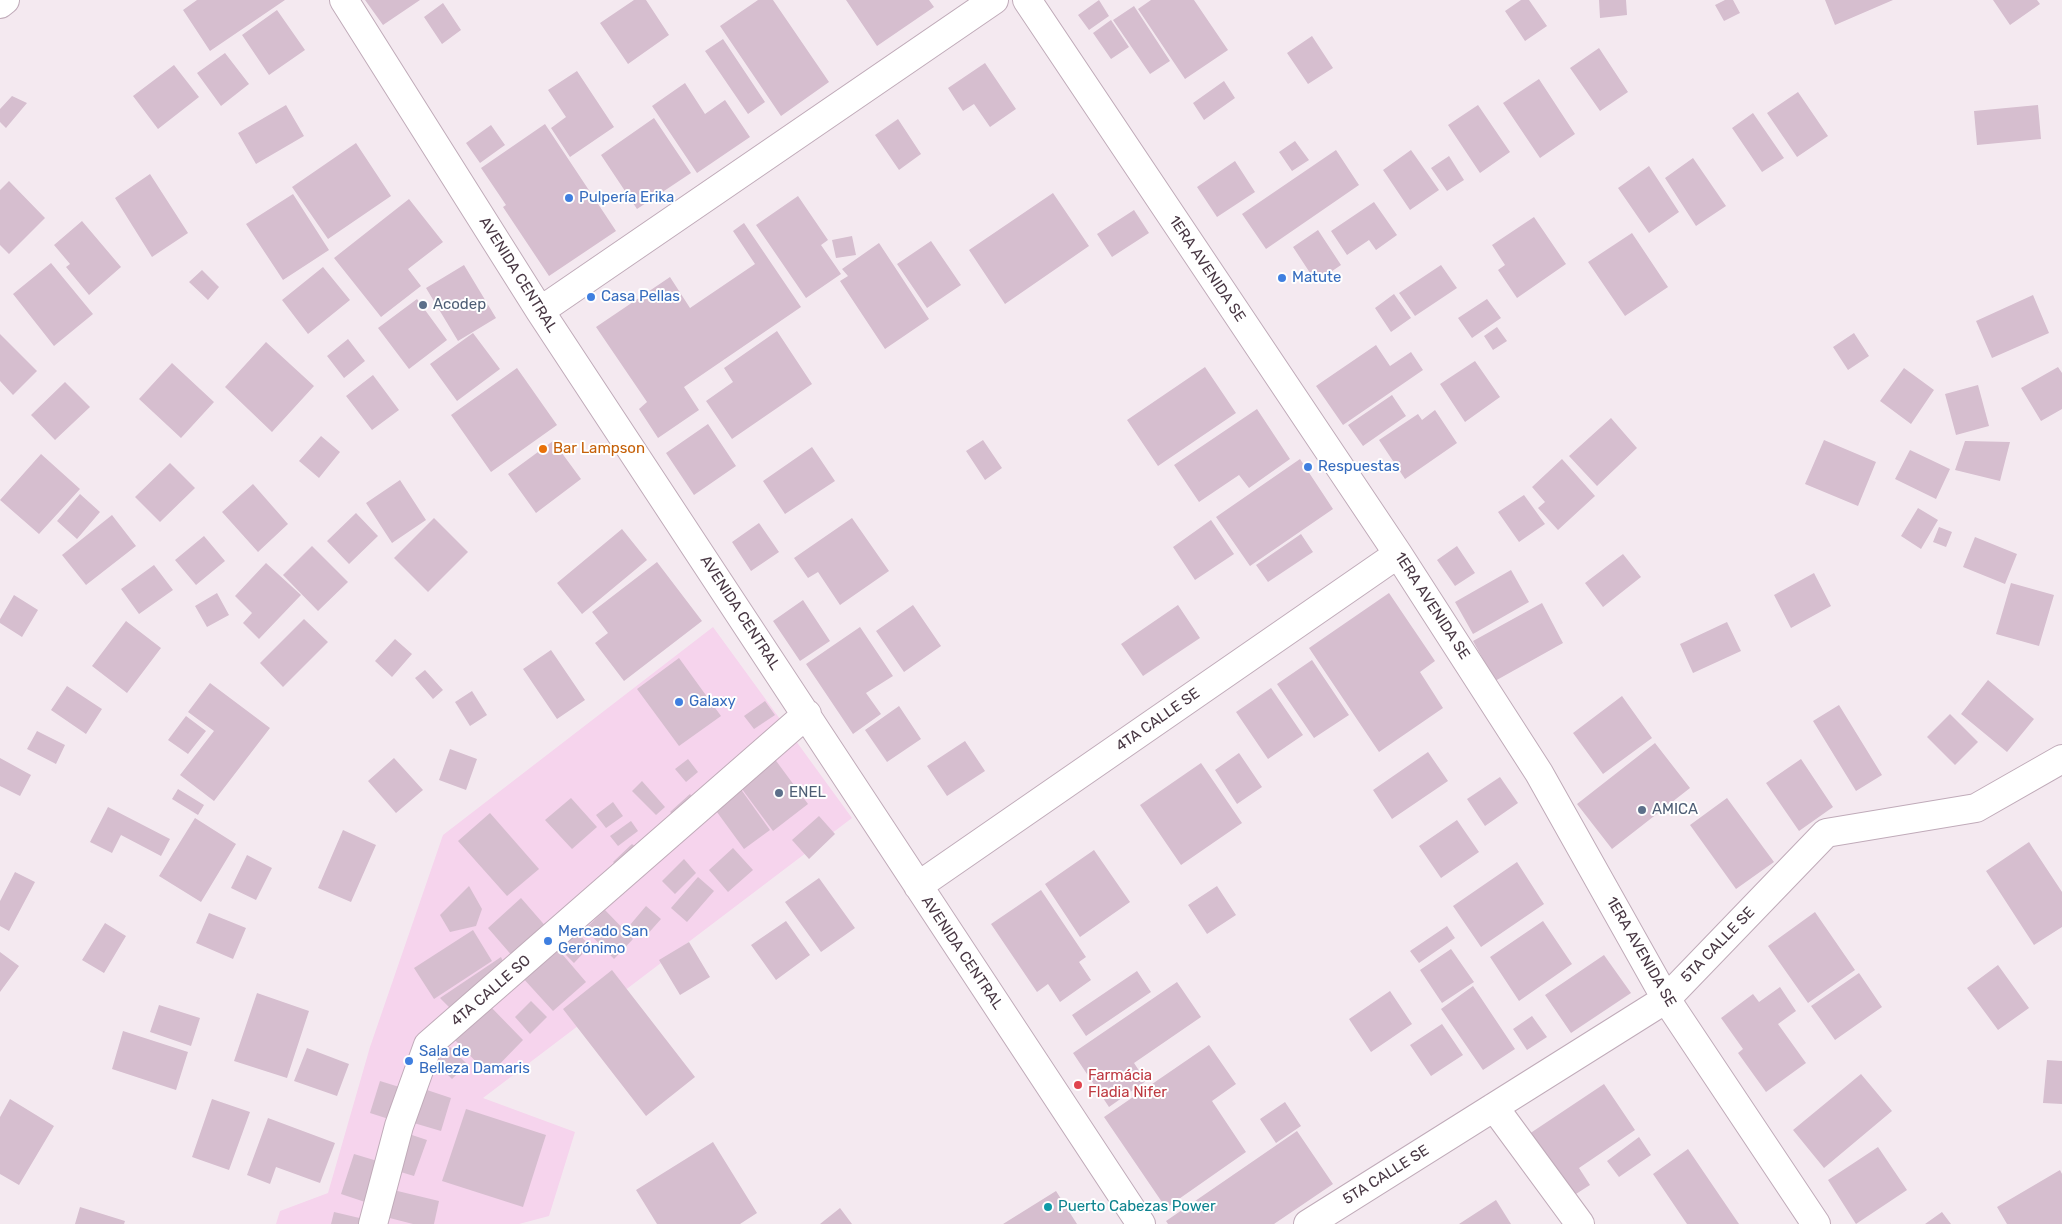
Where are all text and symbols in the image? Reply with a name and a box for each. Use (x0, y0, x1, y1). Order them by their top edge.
place label: Pulpería Erika (579, 189, 674, 207)
marker: Pulpería Erika (563, 192, 575, 204)
street label: 1ERA AVENIDA SE (1165, 213, 1249, 325)
street label: AVENIDA CENTRAL (475, 214, 561, 336)
place label: Matute (1292, 269, 1341, 287)
marker: Matute (1276, 272, 1288, 284)
place label: Casa Pellas (601, 288, 680, 306)
marker: Casa Pellas (585, 291, 597, 303)
place label: Acodep (433, 296, 486, 314)
marker: Acodep (417, 299, 429, 311)
place label: Bar Lampson (553, 440, 645, 458)
marker: Bar Lampson (537, 443, 549, 455)
place label: Respuestas (1318, 458, 1400, 476)
marker: Respuestas (1302, 461, 1314, 473)
street label: 1ERA AVENIDA SE (1391, 549, 1473, 663)
street label: AVENIDA CENTRAL (696, 552, 784, 674)
street label: 4TA CALLE SE (1113, 684, 1203, 756)
place label: Galaxy (689, 693, 736, 711)
marker: Galaxy (673, 696, 685, 708)
place label: ENEL (789, 784, 826, 802)
marker: ENEL (773, 787, 785, 799)
place label: AMICA (1652, 801, 1698, 819)
marker: AMICA (1636, 804, 1648, 816)
street label: AVENIDA CENTRAL (917, 893, 1007, 1013)
street label: 1ERA AVENIDA SE (1602, 894, 1680, 1010)
street label: 5TA CALLE SE (1677, 903, 1759, 987)
place label: Mercado San Gerónimo (558, 923, 648, 958)
marker: Mercado San Gerónimo (542, 935, 554, 947)
street label: 4TA CALLE SO (448, 952, 534, 1030)
place label: Sala de Belleza Damaris (419, 1043, 530, 1078)
marker: Sala de Belleza Damaris (403, 1055, 415, 1067)
place label: Farmácia Fladia Nifer (1088, 1067, 1167, 1102)
marker: Farmácia Fladia Nifer (1072, 1079, 1084, 1091)
street label: 5TA CALLE SE (1340, 1141, 1432, 1209)
place label: Puerto Cabezas Power (1058, 1198, 1216, 1216)
marker: Puerto Cabezas Power (1042, 1201, 1054, 1213)

